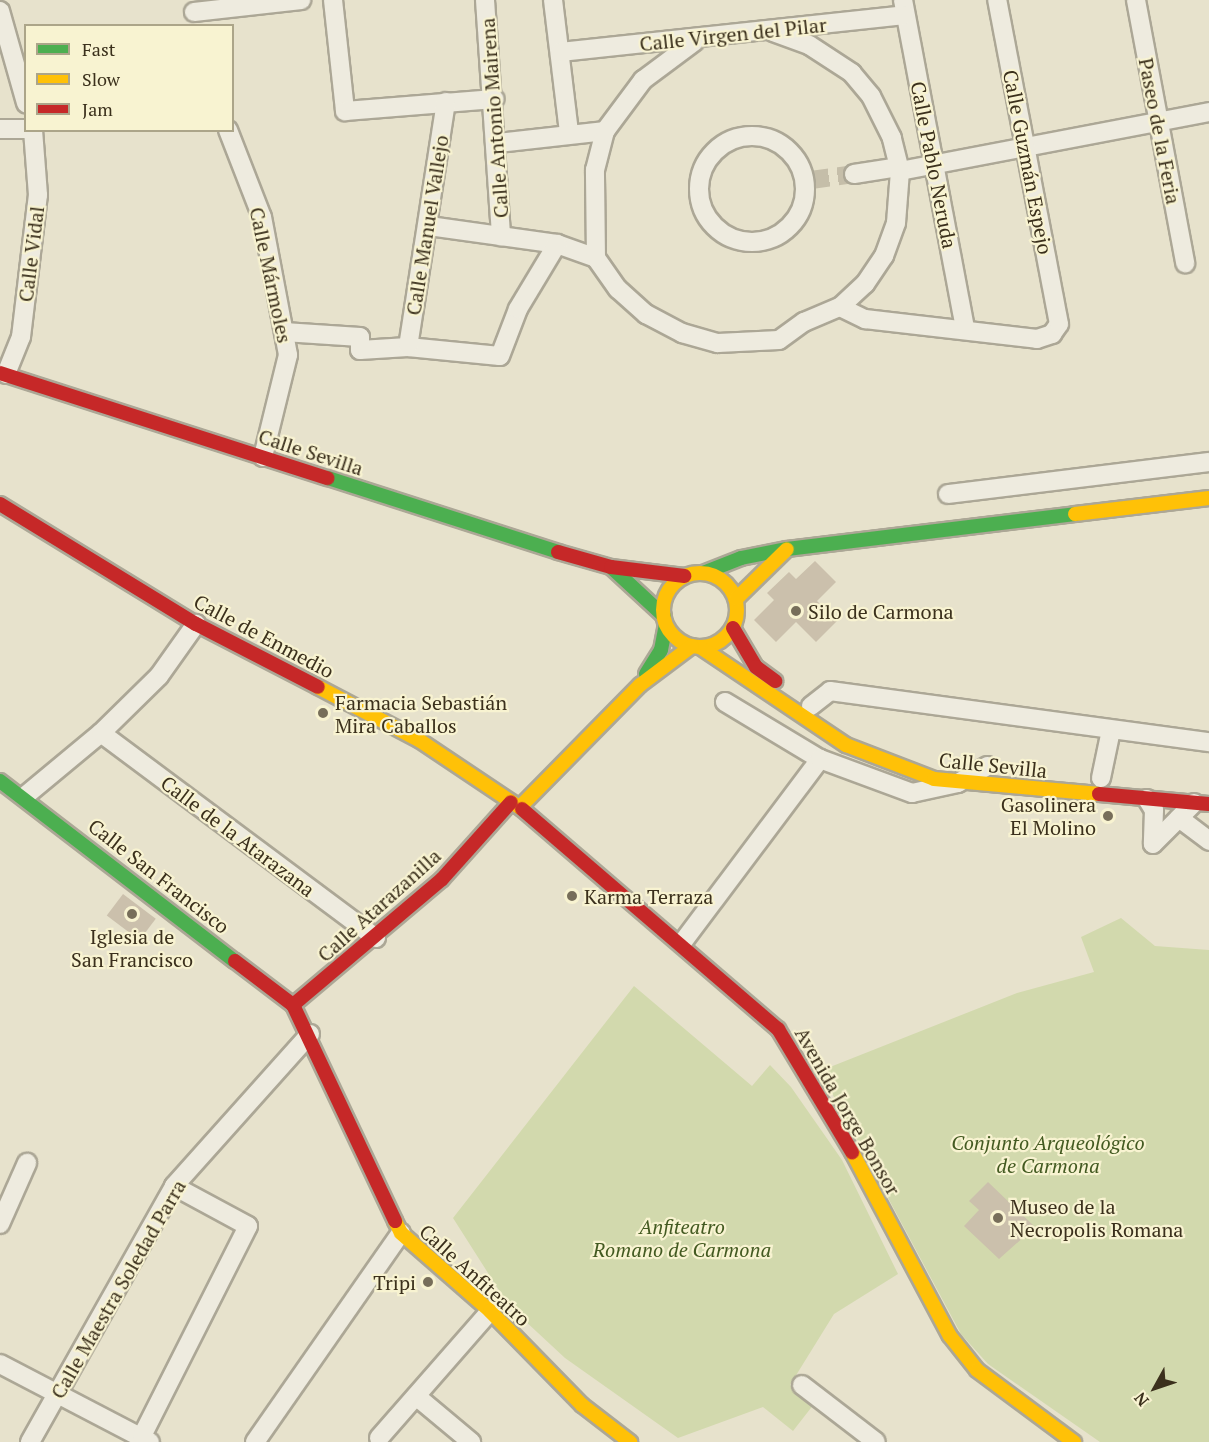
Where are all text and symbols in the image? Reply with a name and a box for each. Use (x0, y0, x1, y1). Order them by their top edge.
street label: Calle Virgen del Pilar (638, 12, 828, 56)
street label: Calle Antonio Mairena (475, 17, 513, 219)
legend (24, 24, 234, 132)
text: Fast (82, 37, 115, 61)
street label: Paseo de la Feria (1134, 56, 1186, 206)
text: Slow (82, 67, 120, 91)
street label: Calle Guzmán Espejo (998, 68, 1058, 256)
street label: Calle Pablo Neruda (906, 79, 962, 251)
text: Jam (82, 97, 113, 121)
street label: Calle Manuel Vallejo (401, 133, 453, 317)
street label: Calle Vidal (13, 204, 49, 304)
street label: Calle Mármoles (245, 205, 297, 345)
street label: Calle Sevilla (256, 424, 366, 480)
street label: Calle de Enmedio (190, 589, 338, 683)
place label: Silo de Carmona (808, 599, 954, 623)
marker: Silo de Carmona (789, 604, 803, 618)
place label: Farmacia Sebastián Mira Caballos (335, 690, 507, 737)
marker: Farmacia Sebastián Mira Caballos (316, 706, 330, 720)
street label: Calle Sevilla (938, 747, 1048, 783)
street label: Calle de la Atarazana (156, 770, 320, 902)
place label: Gasolinera El Molino (1001, 792, 1096, 839)
marker: Gasolinera El Molino (1101, 809, 1115, 823)
street label: Calle San Francisco (84, 814, 234, 938)
street label: Calle Atarazanilla (312, 843, 446, 967)
place label: Karma Terraza (584, 884, 713, 908)
marker: Karma Terraza (565, 889, 579, 903)
marker: Iglesia de San Francisco (125, 907, 139, 921)
place label: Iglesia de San Francisco (71, 924, 193, 971)
street label: Avenida Jorge Bonsor (790, 1023, 906, 1199)
park label: Conjunto Arqueológico de Carmona (951, 1131, 1145, 1178)
street label: Calle Maestra Soledad Parra (45, 1175, 191, 1403)
place label: Museo de la Necropolis Romana (1010, 1194, 1183, 1241)
marker: Museo de la Necropolis Romana (991, 1211, 1005, 1225)
park label: Anfiteatro Romano de Carmona (593, 1214, 771, 1261)
street label: Calle Anfiteatro (414, 1219, 536, 1331)
place label: Tripi (373, 1270, 416, 1294)
marker: Tripi (421, 1275, 435, 1289)
north arrow (1125, 1358, 1185, 1418)
text: N (1129, 1388, 1154, 1411)

